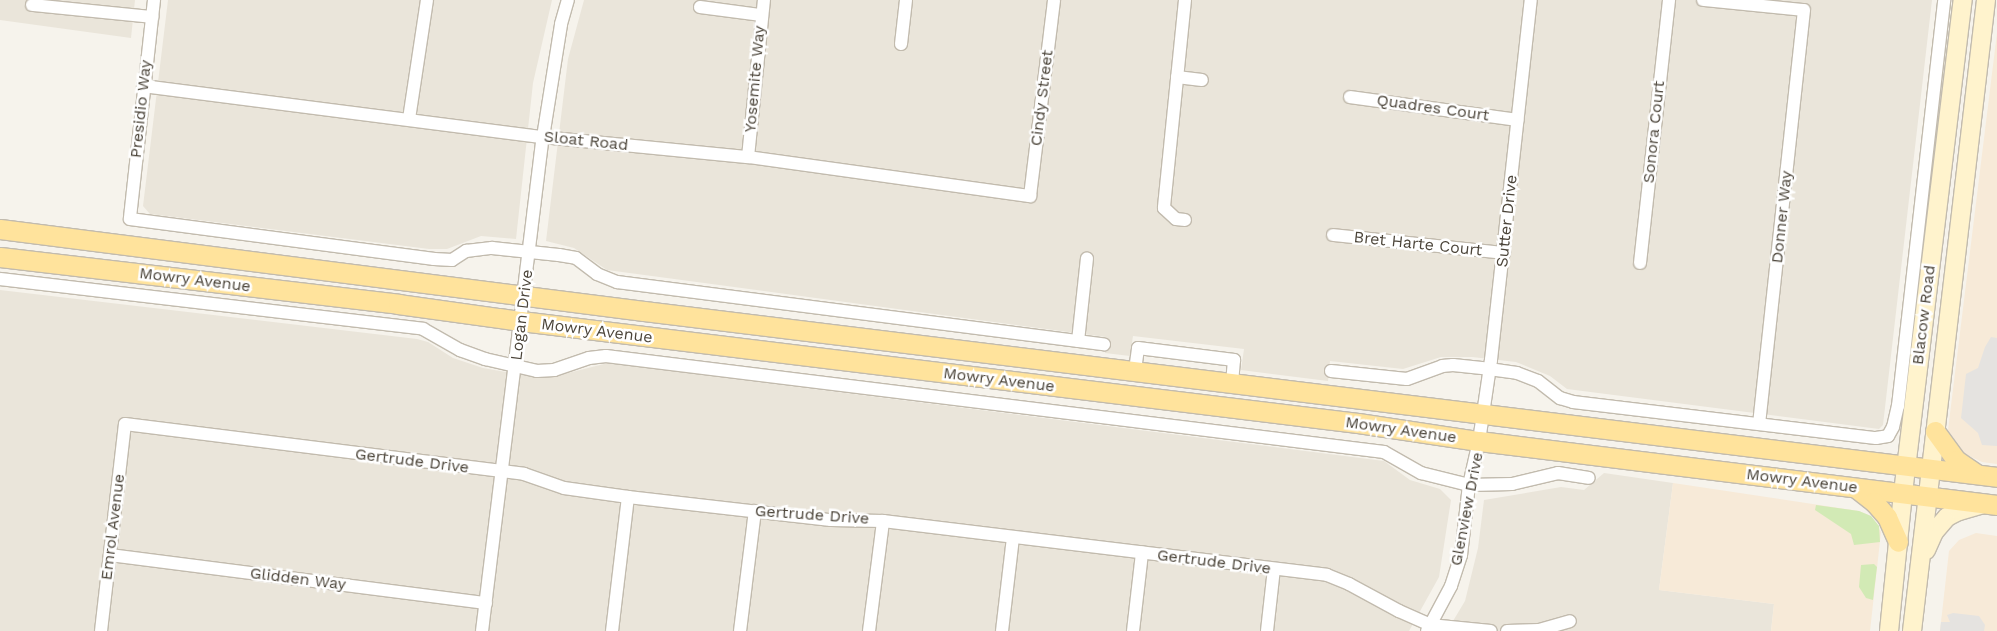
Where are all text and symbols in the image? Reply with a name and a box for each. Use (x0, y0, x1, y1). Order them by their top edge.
street label: Yosemite Way (741, 24, 769, 134)
street label: Cindy Street (1027, 49, 1057, 147)
street label: Presidio Way (126, 59, 156, 159)
street label: Sonora Court (1639, 80, 1669, 184)
street label: Quadres Court (1375, 91, 1491, 125)
street label: Sloat Road (543, 127, 629, 155)
street label: Donner Way (1768, 169, 1796, 265)
street label: Sutter Drive (1493, 174, 1521, 268)
street label: Bret Harte Court (1353, 228, 1483, 260)
street label: Mowry Avenue (138, 264, 252, 296)
street label: Blacow Road (1908, 264, 1940, 366)
street label: Logan Drive (507, 268, 537, 362)
street label: Mowry Avenue (540, 315, 654, 347)
street label: Mowry Avenue (942, 364, 1056, 396)
street label: Mowry Avenue (1344, 413, 1458, 447)
street label: Gertrude Drive (354, 444, 470, 478)
street label: Glenview Drive (1447, 450, 1487, 568)
street label: Mowry Avenue (1745, 465, 1859, 497)
street label: Emrol Avenue (97, 472, 129, 582)
street label: Gertrude Drive (754, 501, 870, 529)
street label: Gertrude Drive (1156, 545, 1272, 579)
street label: Glidden Way (249, 564, 347, 594)

